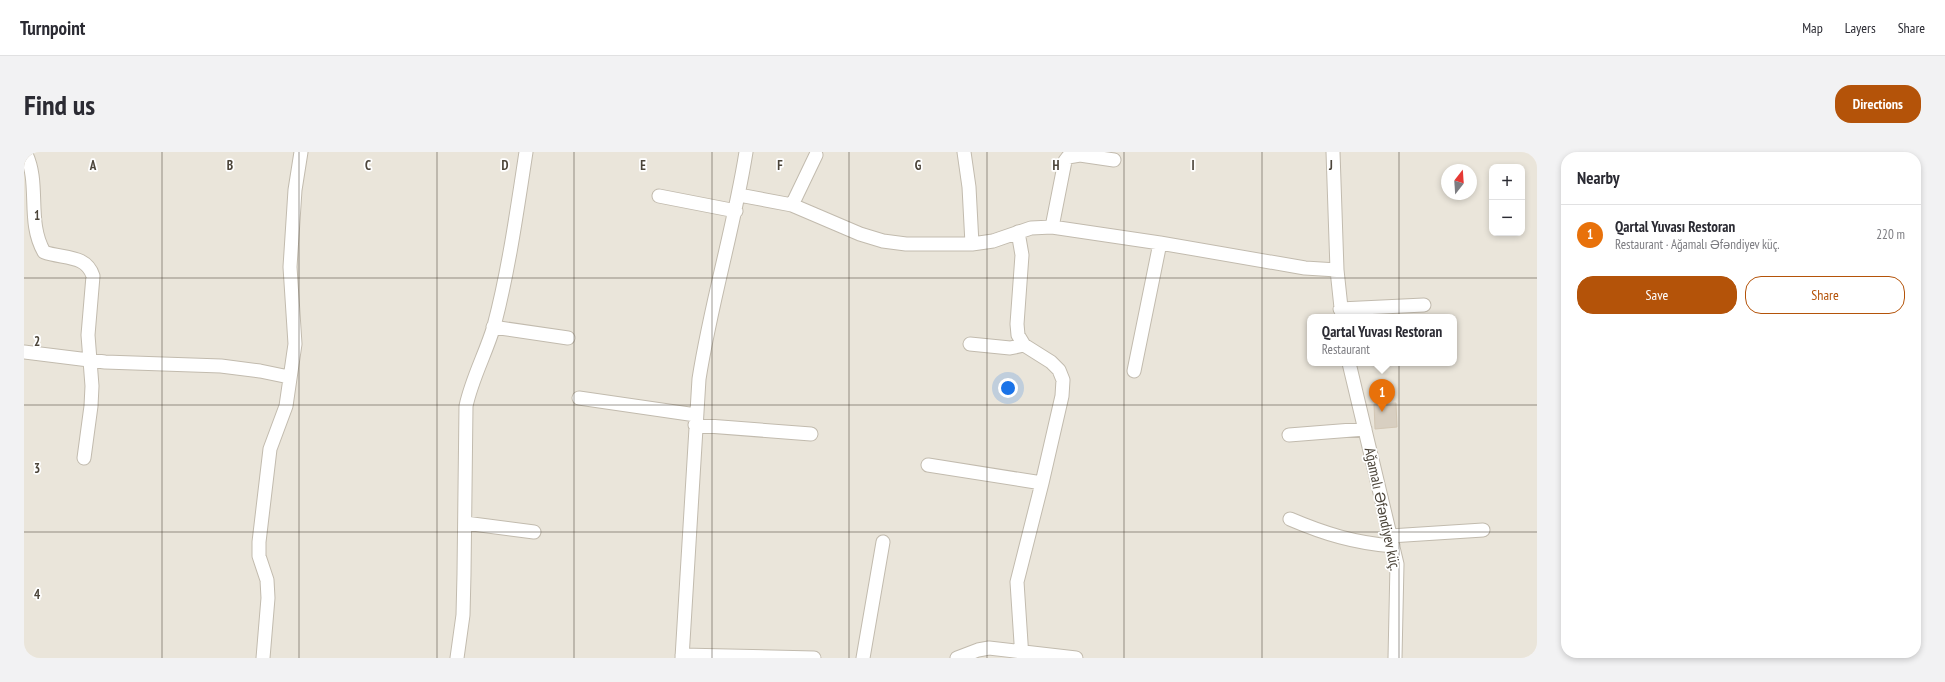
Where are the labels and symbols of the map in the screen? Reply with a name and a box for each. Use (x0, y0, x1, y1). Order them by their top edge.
text: A (89, 157, 97, 174)
text: B (227, 157, 233, 174)
text: C (365, 157, 371, 174)
text: D (502, 157, 509, 174)
text: E (640, 157, 646, 174)
text: F (777, 157, 783, 174)
text: G (915, 157, 922, 174)
text: H (1053, 157, 1060, 174)
text: I (1191, 157, 1195, 174)
text: J (1328, 157, 1333, 174)
north arrow (1441, 164, 1477, 200)
text: 1 (34, 207, 40, 224)
text: 2 (34, 333, 40, 350)
your location (998, 378, 1018, 398)
pin: 1 (1369, 379, 1395, 412)
street label: Ağamalı Əfəndiyev küç. (1361, 446, 1405, 573)
text: 3 (34, 460, 40, 477)
text: 4 (34, 586, 41, 603)

